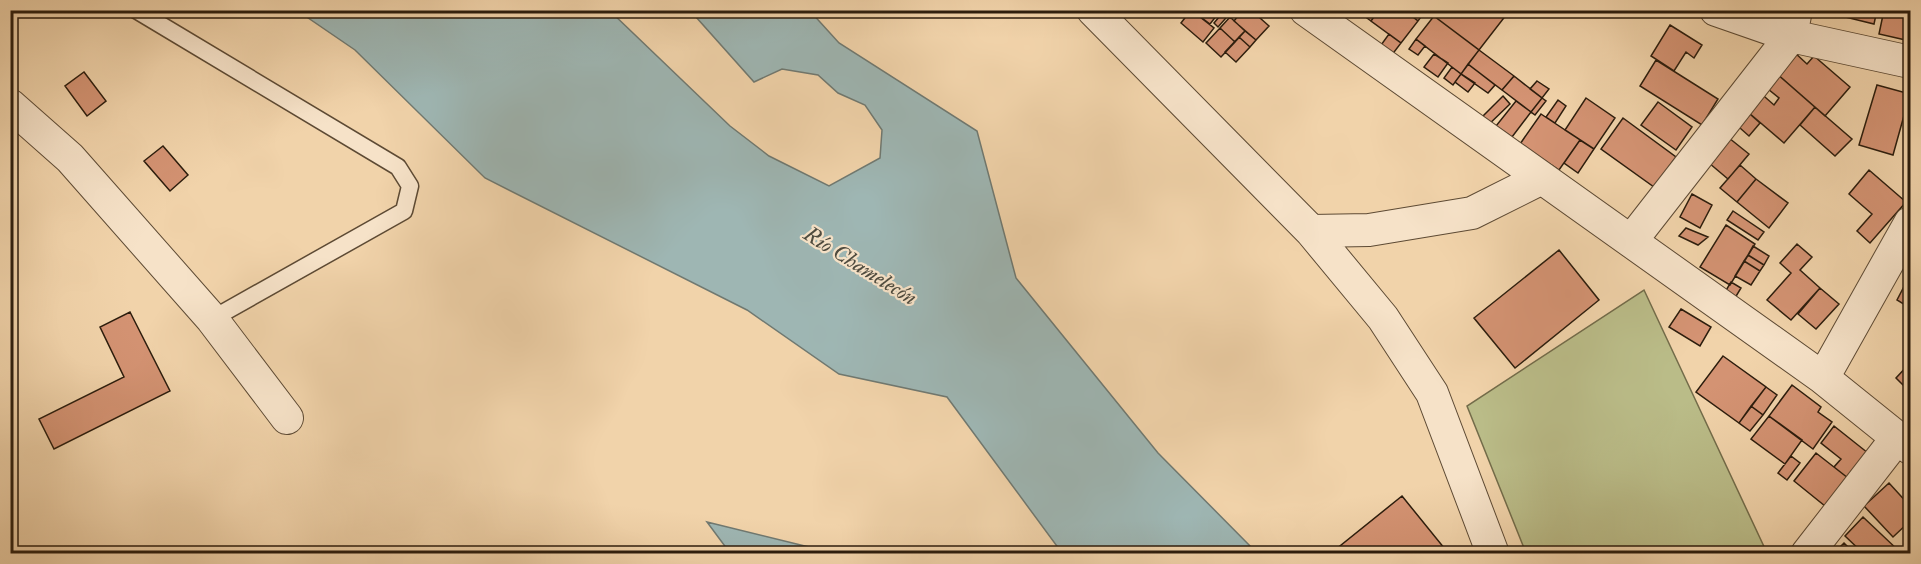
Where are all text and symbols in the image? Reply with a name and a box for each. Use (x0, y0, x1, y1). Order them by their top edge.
water label: Río Chamelecón (798, 219, 922, 312)

